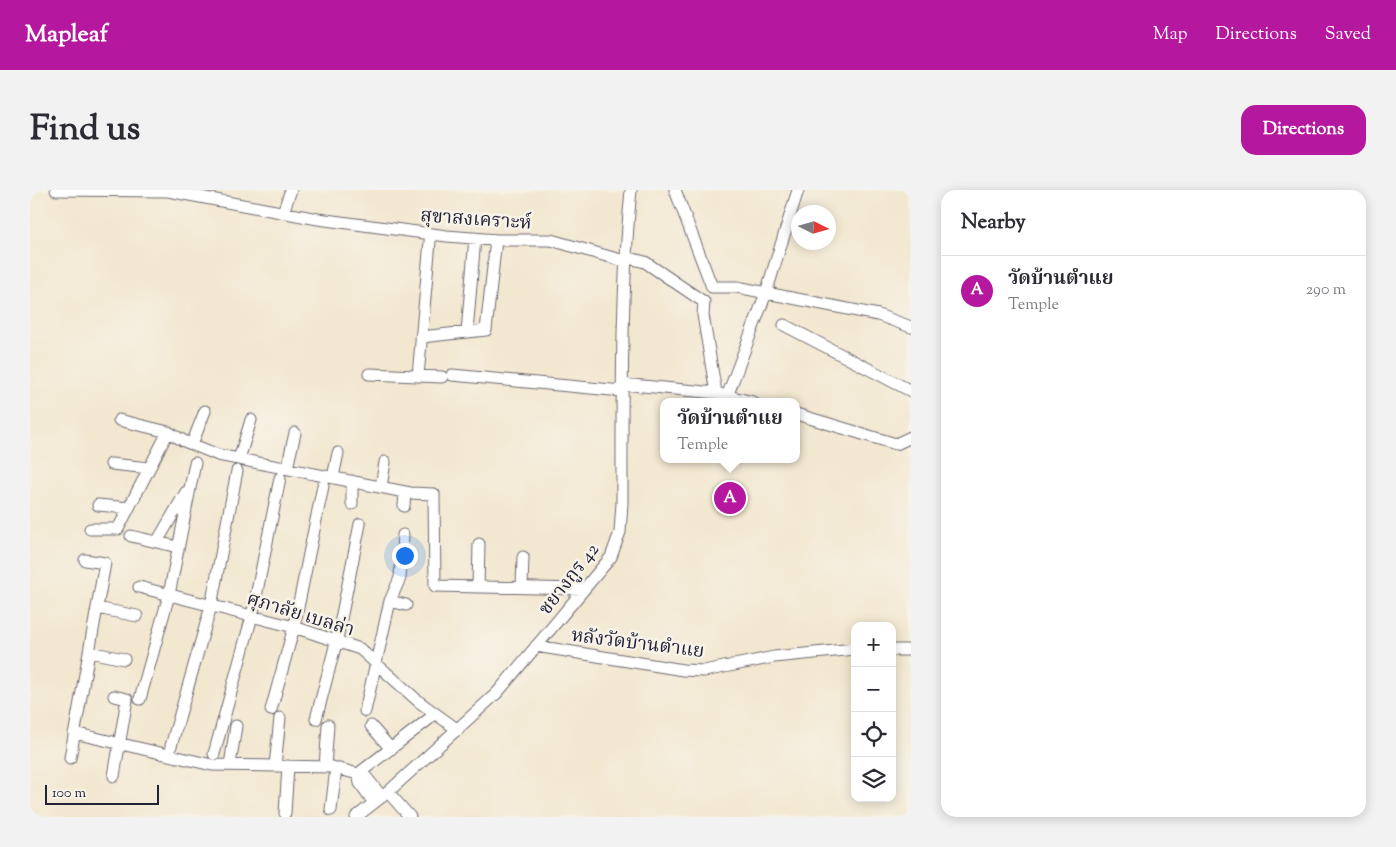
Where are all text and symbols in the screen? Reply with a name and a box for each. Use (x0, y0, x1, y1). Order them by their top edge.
text: Mapleaf (25, 18, 108, 52)
text: Map (1153, 22, 1188, 48)
text: Directions (1216, 22, 1297, 48)
text: Saved (1325, 22, 1371, 48)
text: Find us (30, 105, 140, 156)
button: Directions (1241, 105, 1366, 155)
street label: สุขาสงเคราะห์ (419, 203, 532, 238)
north arrow (791, 205, 836, 250)
text: Nearby (961, 208, 1026, 238)
text: วัดบ้านตำแย (1008, 266, 1113, 293)
text: A (971, 279, 984, 302)
text: 290 m (1306, 279, 1346, 302)
text: Temple (1008, 294, 1059, 317)
popup (660, 398, 800, 463)
text: วัดบ้านตำแย (677, 406, 783, 433)
text: Temple (677, 434, 728, 457)
pin: A (714, 479, 746, 517)
street label: ชยางกูร 42 (533, 538, 607, 621)
your location (392, 543, 418, 569)
street label: ศุภาลัย เบลล่า (243, 586, 357, 645)
map controls (851, 622, 896, 802)
button: + (851, 622, 896, 667)
street label: หลังวัดบ้านตำแย (570, 623, 706, 666)
button: − (851, 667, 896, 712)
button: locate (851, 712, 896, 757)
button: layers (851, 757, 896, 802)
scale bar (45, 782, 159, 805)
text: 100 m (52, 784, 86, 804)

